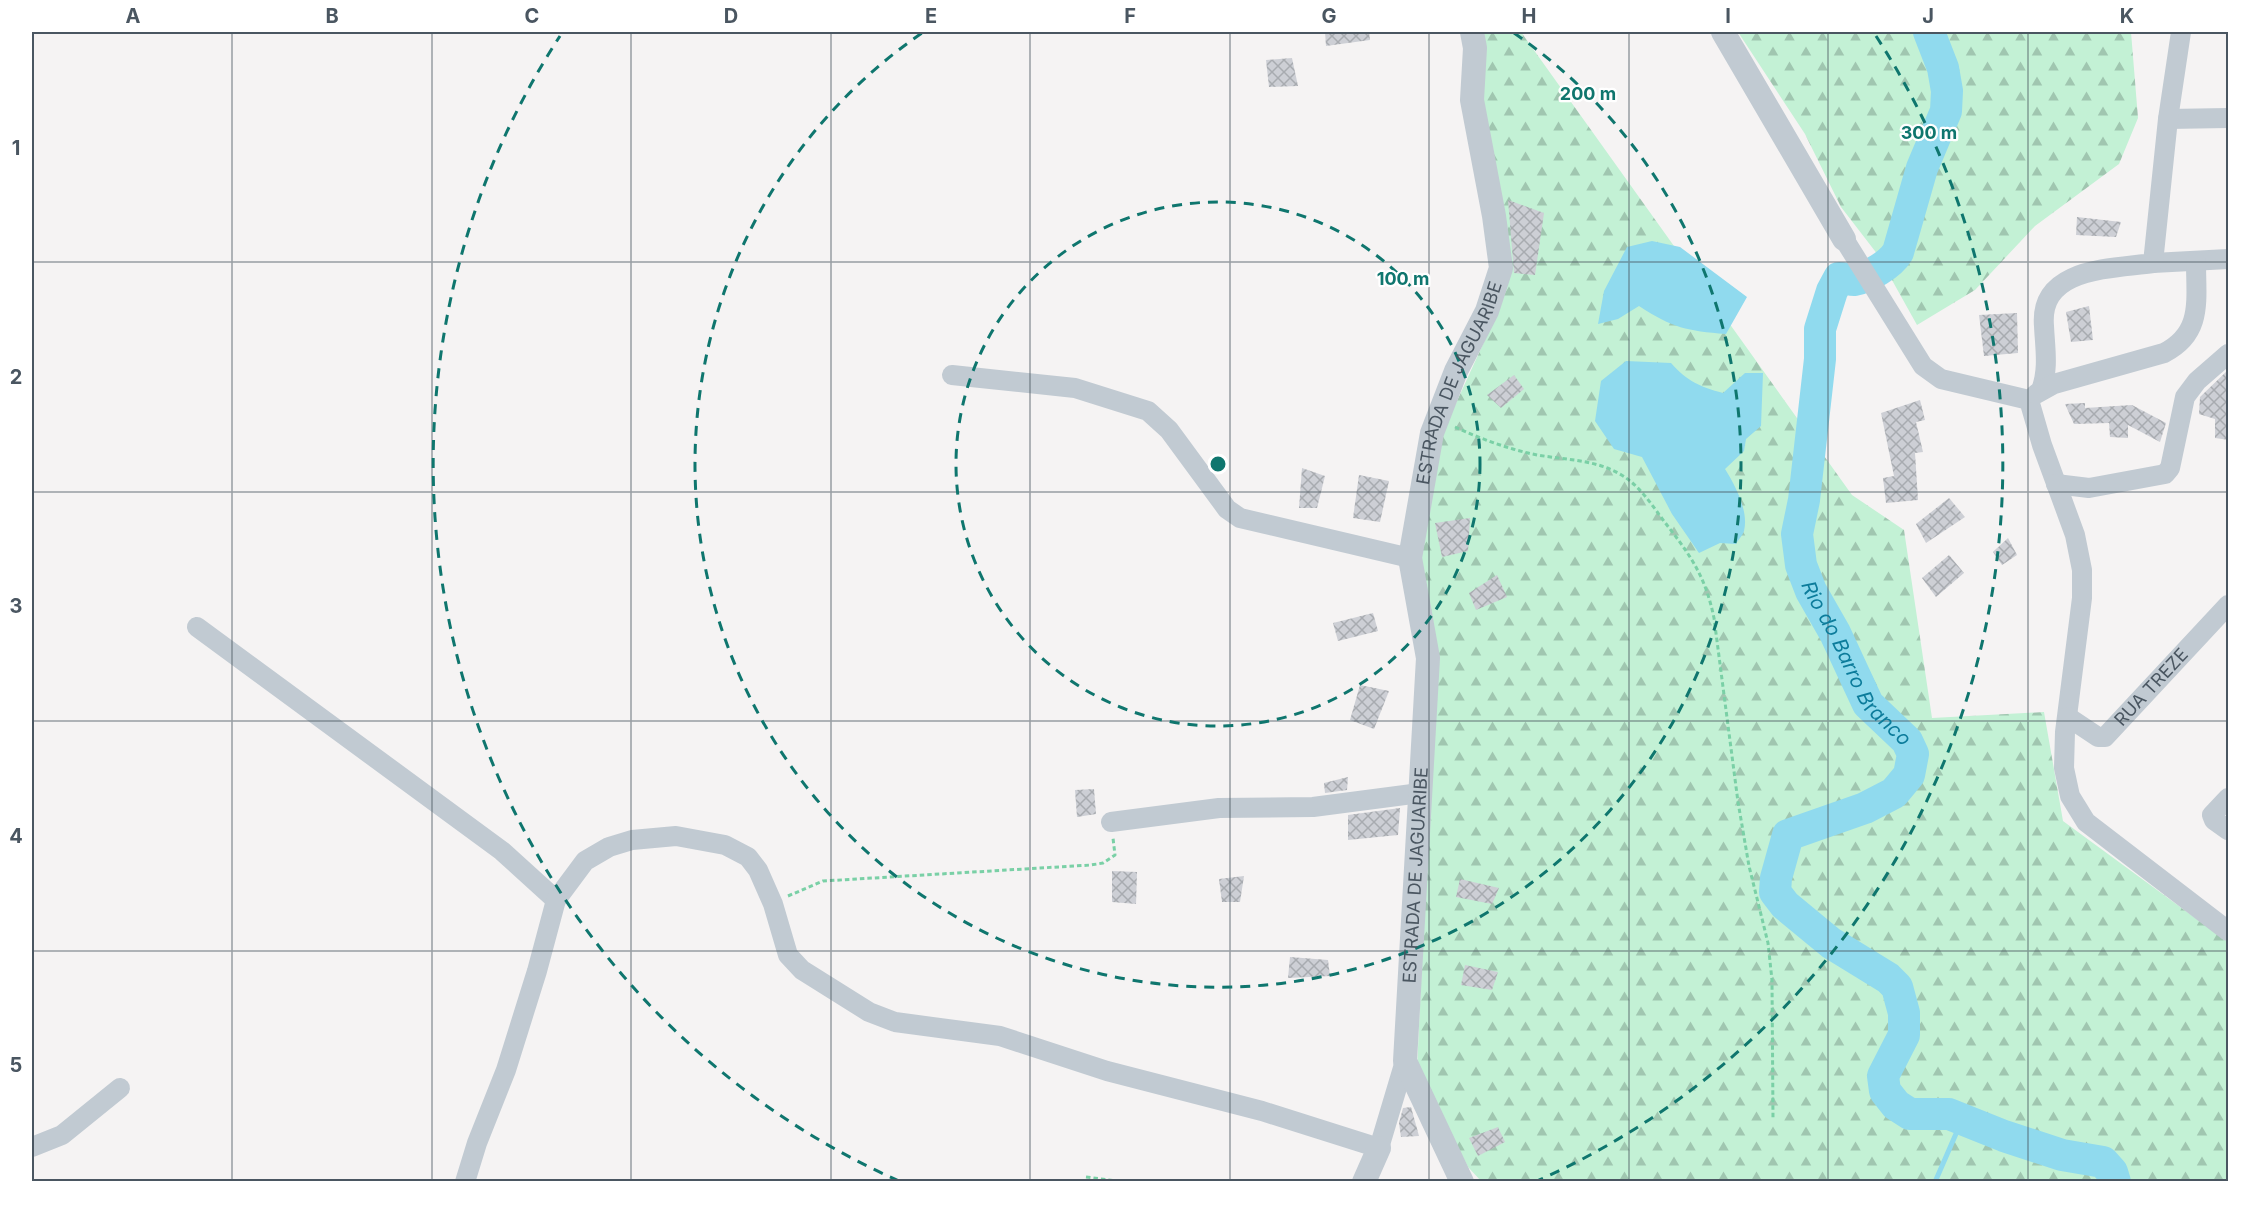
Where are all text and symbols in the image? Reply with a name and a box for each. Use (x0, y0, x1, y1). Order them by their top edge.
text: A (126, 4, 141, 28)
text: B (325, 4, 339, 28)
text: C (525, 4, 539, 28)
text: D (724, 4, 738, 28)
text: E (925, 4, 937, 28)
text: F (1124, 4, 1136, 28)
text: G (1321, 4, 1337, 28)
text: H (1522, 4, 1536, 28)
text: I (1725, 4, 1731, 28)
text: J (1922, 4, 1934, 28)
text: K (2120, 4, 2134, 28)
text: 200 m (1560, 83, 1616, 104)
text: 300 m (1901, 122, 1957, 143)
text: 1 (12, 136, 20, 160)
text: 100 m (1377, 268, 1429, 289)
street label: ESTRADA DE JAGUARIBE (1412, 279, 1506, 486)
text: 2 (10, 365, 22, 389)
centre of rings (1208, 454, 1228, 474)
water label: Rio do Barro Branco (1796, 578, 1916, 751)
text: 3 (10, 594, 22, 618)
street label: RUA TREZE (2110, 644, 2192, 730)
street label: ESTRADA DE JAGUARIBE (1398, 766, 1432, 984)
text: 4 (9, 824, 23, 848)
text: 5 (10, 1053, 22, 1077)

